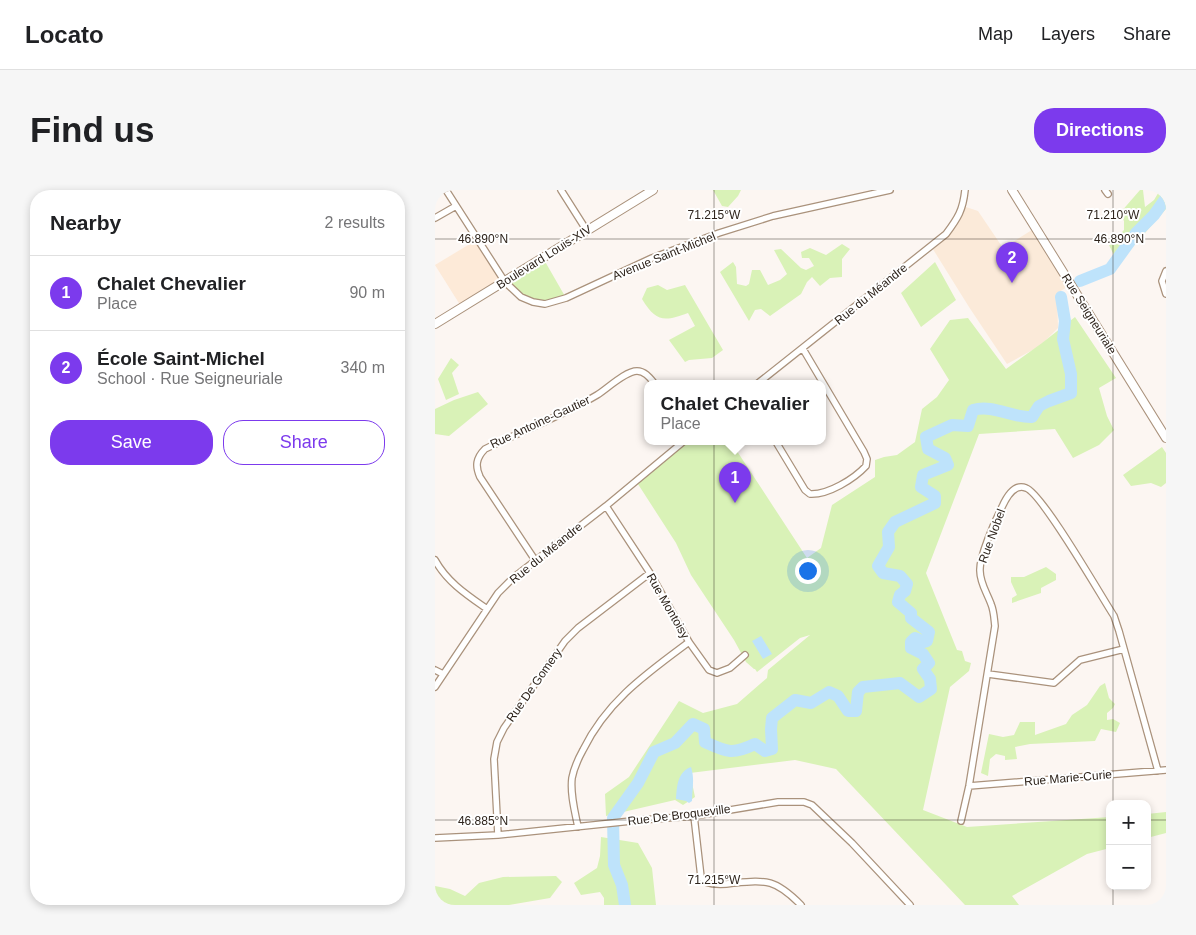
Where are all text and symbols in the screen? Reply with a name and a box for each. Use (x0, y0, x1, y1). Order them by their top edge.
text: Locato (25, 21, 104, 48)
text: Map (978, 24, 1013, 44)
text: Layers (1041, 24, 1095, 44)
text: Share (1123, 24, 1171, 44)
button: Directions (1034, 108, 1166, 153)
text: Find us (30, 110, 154, 149)
text: 71.215°W (688, 208, 741, 222)
text: 71.210°W (1087, 208, 1140, 222)
text: Nearby (50, 211, 121, 234)
text: 2 results (325, 214, 385, 231)
street label: Boulevard Louis-XIV (494, 222, 594, 292)
street label: Avenue Saint-Michel (610, 229, 718, 283)
text: 46.890°N (458, 232, 508, 246)
text: 46.890°N (1094, 232, 1144, 246)
pin: 2 (996, 242, 1028, 283)
street label: Rue du Méandre (832, 260, 910, 328)
street label: Rue Seigneuriale (1059, 271, 1120, 357)
text: Chalet Chevalier (97, 273, 246, 294)
text: 1 (62, 284, 70, 301)
text: 90 m (349, 284, 385, 301)
text: Place (97, 295, 137, 312)
text: École Saint-Michel (97, 348, 265, 369)
text: 2 (62, 359, 70, 376)
text: 340 m (341, 359, 385, 376)
text: School · Rue Seigneuriale (97, 370, 283, 387)
popup (644, 380, 826, 445)
street label: Rue Antoine-Gautier (488, 393, 592, 451)
text: Chalet Chevalier (661, 393, 809, 414)
text: Place (661, 415, 701, 432)
button: Save (50, 420, 213, 465)
button: Share (223, 420, 385, 465)
pin: 1 (719, 462, 751, 503)
street label: Rue Nobel (976, 507, 1008, 565)
street label: Rue du Méandre (507, 519, 585, 587)
your location (795, 558, 821, 584)
street label: Rue Montoisy (644, 571, 692, 641)
street label: Rue De Gomery (503, 645, 565, 725)
street label: Rue Marie-Curie (1024, 767, 1113, 789)
map controls (1106, 800, 1151, 890)
button: + (1106, 800, 1151, 845)
street label: Rue De Broqueville (627, 802, 731, 828)
text: 46.885°N (458, 814, 508, 828)
button: − (1106, 845, 1151, 890)
text: 71.215°W (688, 873, 741, 887)

